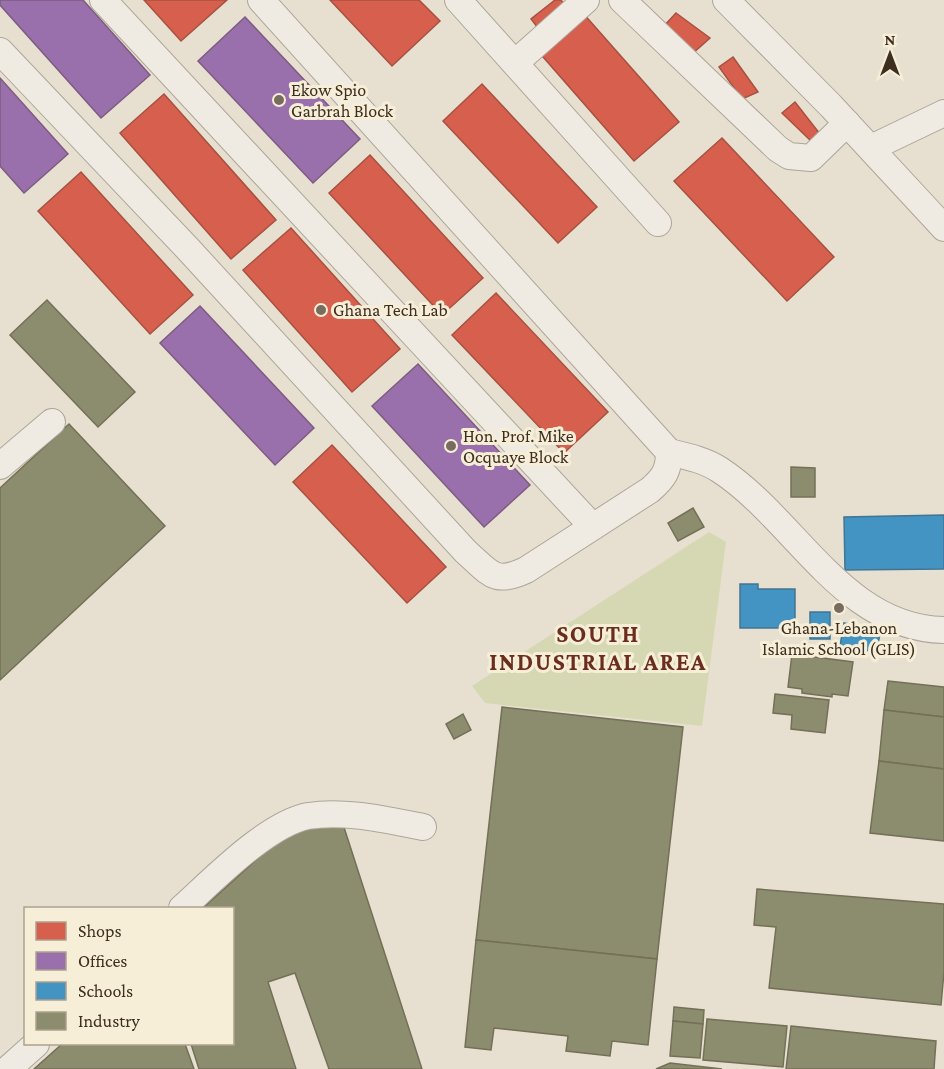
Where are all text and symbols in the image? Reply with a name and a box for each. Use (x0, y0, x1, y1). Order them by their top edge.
north arrow (860, 24, 920, 84)
text: N (885, 31, 896, 48)
place label: Ekow Spio Garbrah Block (291, 80, 394, 121)
marker: Ekow Spio Garbrah Block (272, 93, 286, 107)
place label: Ghana Tech Lab (333, 300, 448, 320)
marker: Ghana Tech Lab (314, 303, 328, 317)
place label: Hon. Prof. Mike Ocquaye Block (463, 426, 574, 467)
marker: Hon. Prof. Mike Ocquaye Block (444, 439, 458, 453)
marker: Ghana-Lebanon Islamic School (GLIS) (832, 601, 846, 615)
place label: Ghana-Lebanon Islamic School (GLIS) (762, 618, 916, 660)
district label: SOUTH INDUSTRIAL AREA (489, 620, 707, 675)
legend (24, 907, 234, 1045)
text: Shops (78, 921, 122, 941)
text: Offices (78, 951, 127, 971)
text: Schools (78, 981, 133, 1001)
text: Industry (78, 1011, 141, 1031)

